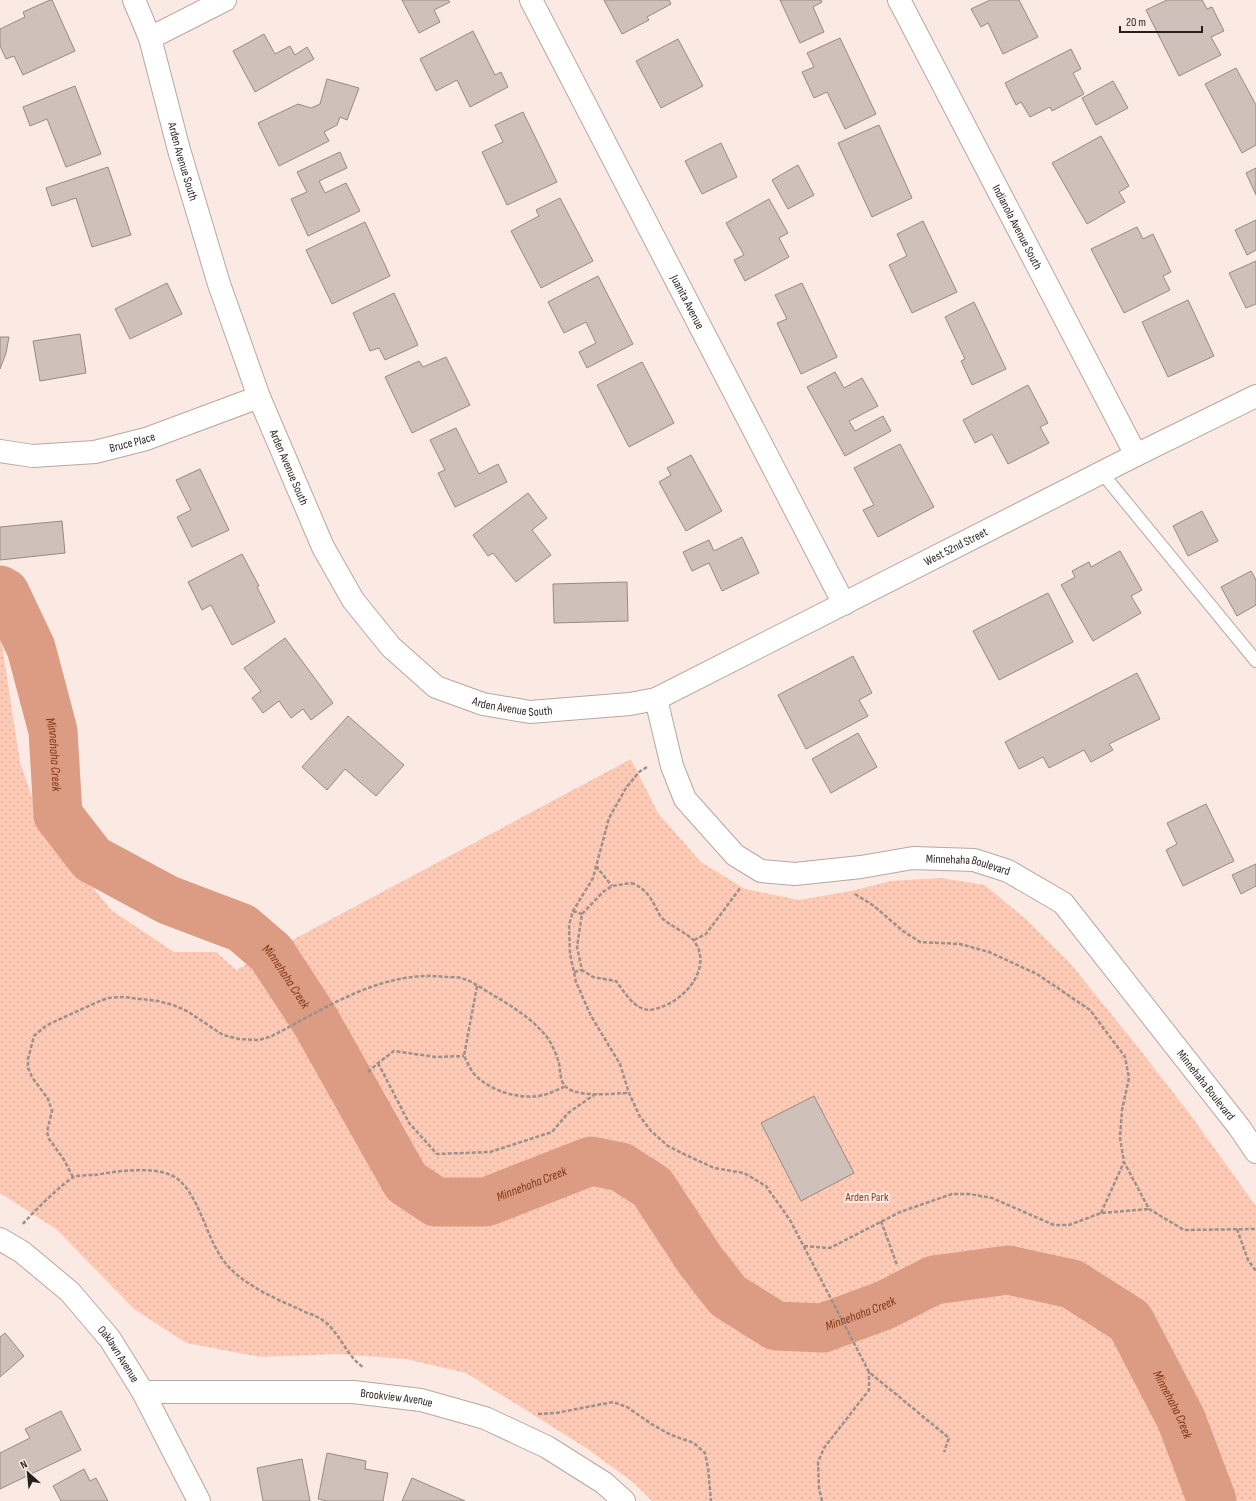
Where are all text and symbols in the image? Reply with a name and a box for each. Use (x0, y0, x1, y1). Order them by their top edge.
scale bar (1120, 8, 1202, 34)
text: 20 m (1126, 15, 1146, 30)
street label: Arden Avenue South (164, 120, 201, 202)
street label: Indianola Avenue South (989, 182, 1046, 272)
street label: Juanita Avenue (667, 271, 708, 332)
street label: Arden Avenue South (266, 426, 312, 507)
street label: Bruce Place (108, 429, 157, 456)
street label: West 52nd Street (921, 524, 990, 569)
street label: Arden Avenue South (469, 693, 553, 720)
water label: Minnehaha Creek (42, 716, 65, 793)
street label: Minnehaha Boulevard (926, 851, 1012, 879)
water label: Minnehaha Creek (259, 941, 314, 1013)
street label: Minnehaha Boulevard (1174, 1047, 1238, 1123)
water label: Minnehaha Creek (494, 1163, 570, 1205)
park label: Arden Park (844, 1190, 889, 1205)
water label: Minnehaha Creek (823, 1292, 899, 1334)
street label: Oaklawn Avenue (94, 1323, 143, 1385)
water label: Minnehaha Creek (1149, 1368, 1196, 1442)
street label: Brookview Avenue (360, 1385, 435, 1411)
north arrow (8, 1453, 48, 1493)
text: N (18, 1457, 29, 1472)

